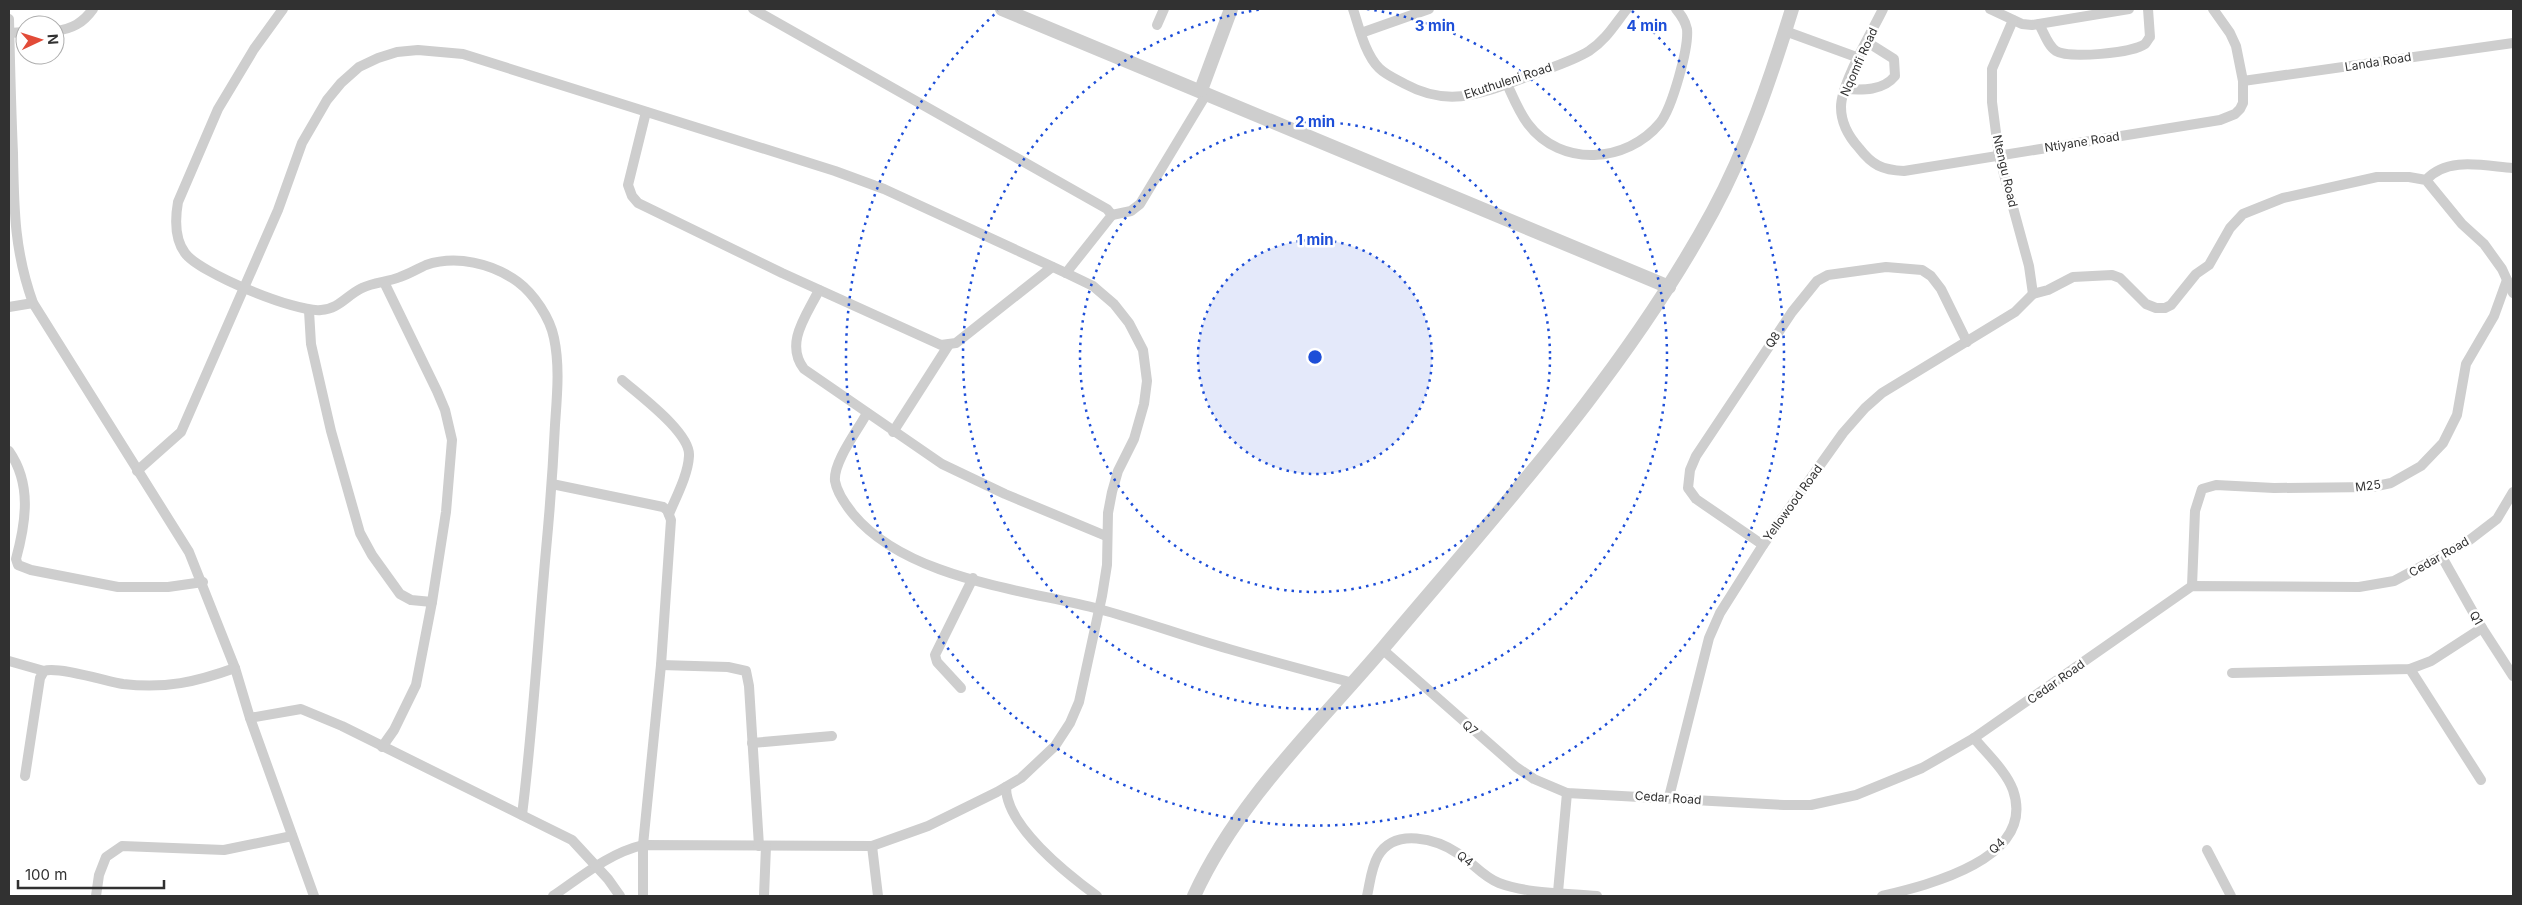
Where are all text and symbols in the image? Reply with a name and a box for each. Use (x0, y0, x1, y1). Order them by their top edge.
north arrow (15, 15, 65, 65)
text: 3 min (1415, 16, 1455, 35)
text: 4 min (1627, 16, 1667, 35)
street label: Nqomfi Road (1837, 25, 1880, 99)
text: N (45, 33, 62, 45)
street label: Landa Road (2344, 49, 2412, 74)
street label: Ekuthuleni Road (1462, 59, 1554, 102)
text: 2 min (1295, 112, 1335, 131)
street label: Ntiyane Road (2043, 128, 2121, 155)
street label: Ntengu Road (1990, 133, 2021, 209)
text: 1 min (1296, 230, 1334, 249)
street label: Q8 (1762, 329, 1783, 351)
centre of rings (1306, 348, 1324, 366)
street label: Yellowood Road (1760, 462, 1825, 544)
street label: M25 (2354, 477, 2381, 494)
street label: Cedar Road (2406, 533, 2471, 580)
street label: Q1 (2466, 608, 2486, 628)
street label: Cedar Road (2024, 656, 2087, 707)
street label: Q7 (1459, 717, 1481, 739)
street label: Cedar Road (1634, 788, 1702, 807)
street label: Q4 (1985, 834, 2008, 857)
street label: Q4 (1454, 848, 1477, 870)
scale bar (18, 858, 164, 890)
text: 100 m (25, 865, 67, 884)

